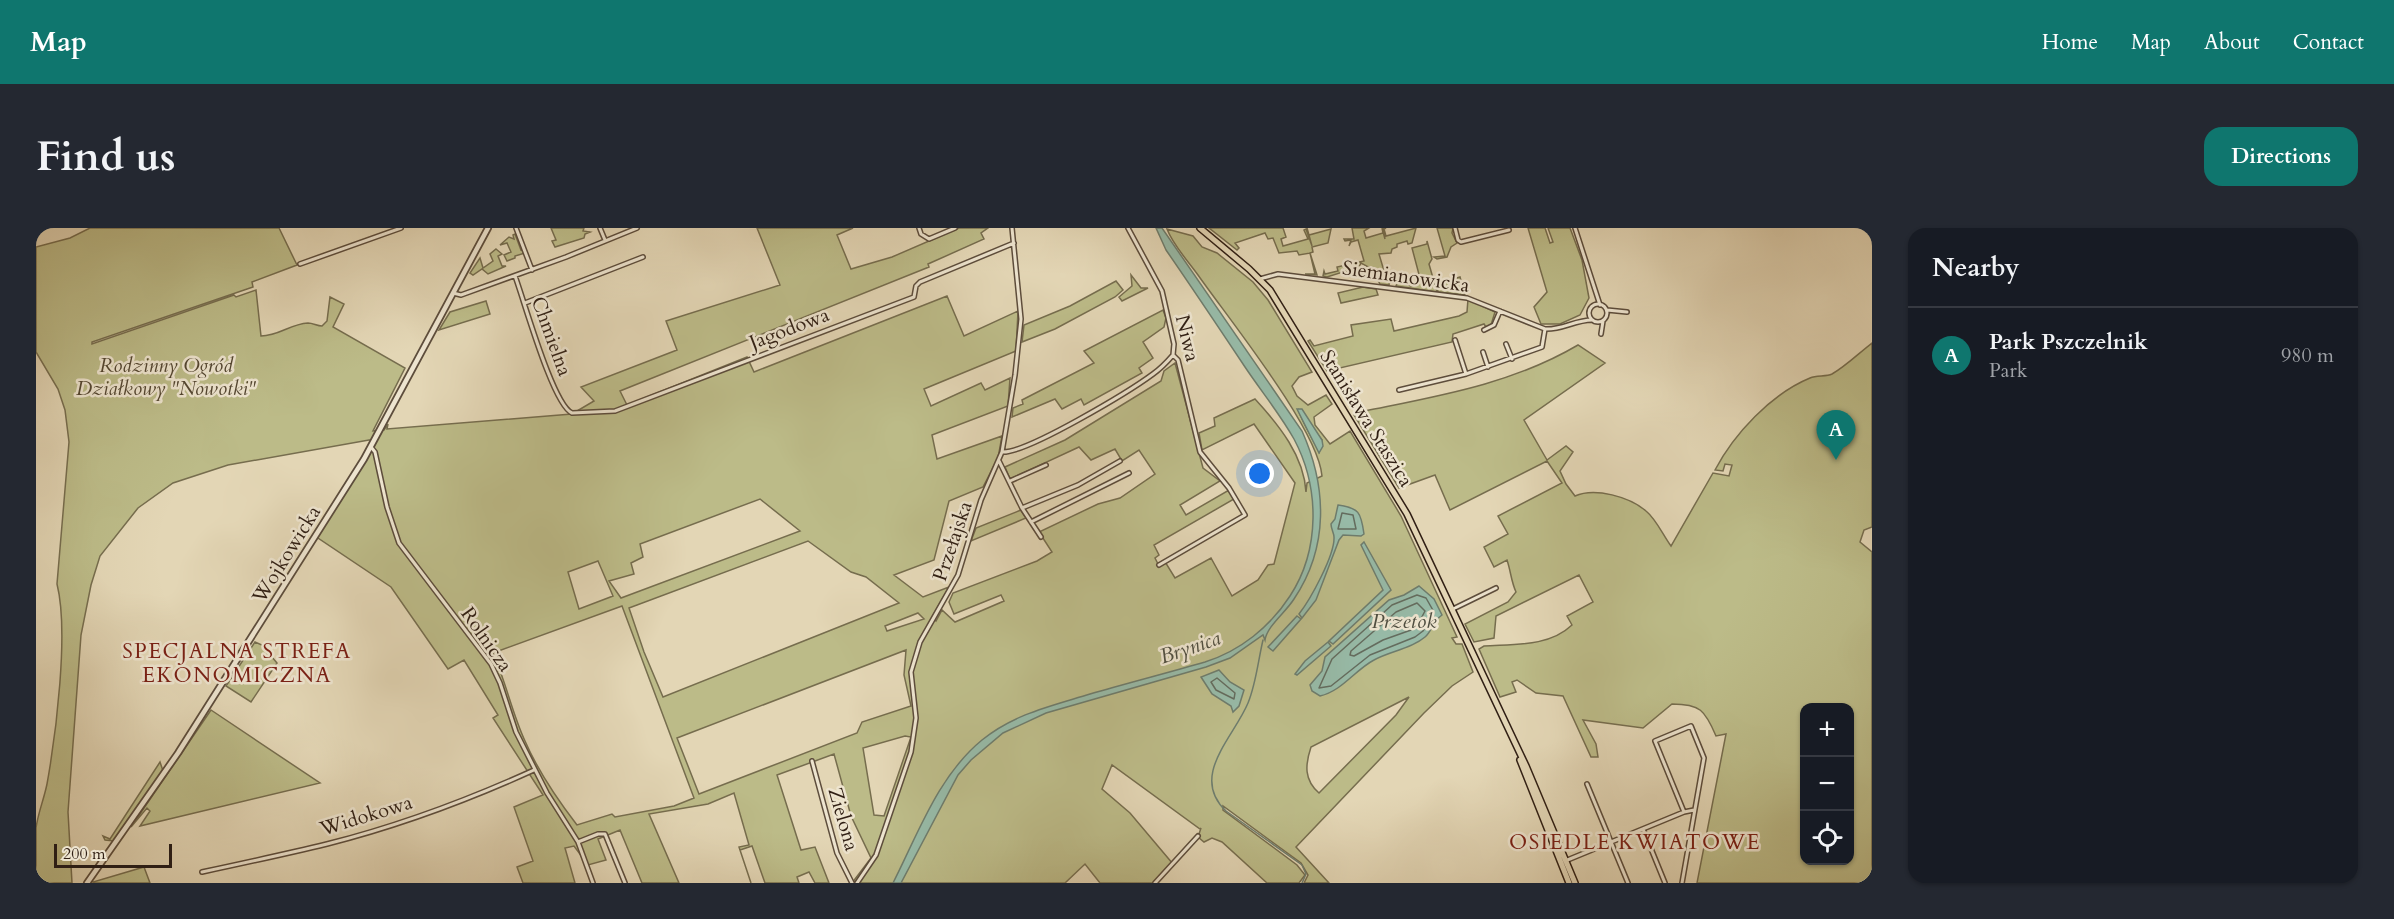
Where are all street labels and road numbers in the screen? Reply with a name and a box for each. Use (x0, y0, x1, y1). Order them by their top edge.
street label: Siemianowicka (1341, 254, 1472, 299)
street label: Chmielna (525, 293, 579, 380)
street label: Jagodowa (743, 301, 833, 357)
street label: Niwa (1169, 312, 1206, 365)
street label: Stanisława Staszica (1314, 345, 1420, 492)
street label: Przełajska (926, 497, 979, 585)
street label: Wojkowicka (245, 500, 327, 609)
street label: Rolnicza (454, 601, 519, 677)
street label: Zielona (822, 784, 866, 854)
street label: Widokowa (316, 789, 416, 843)

